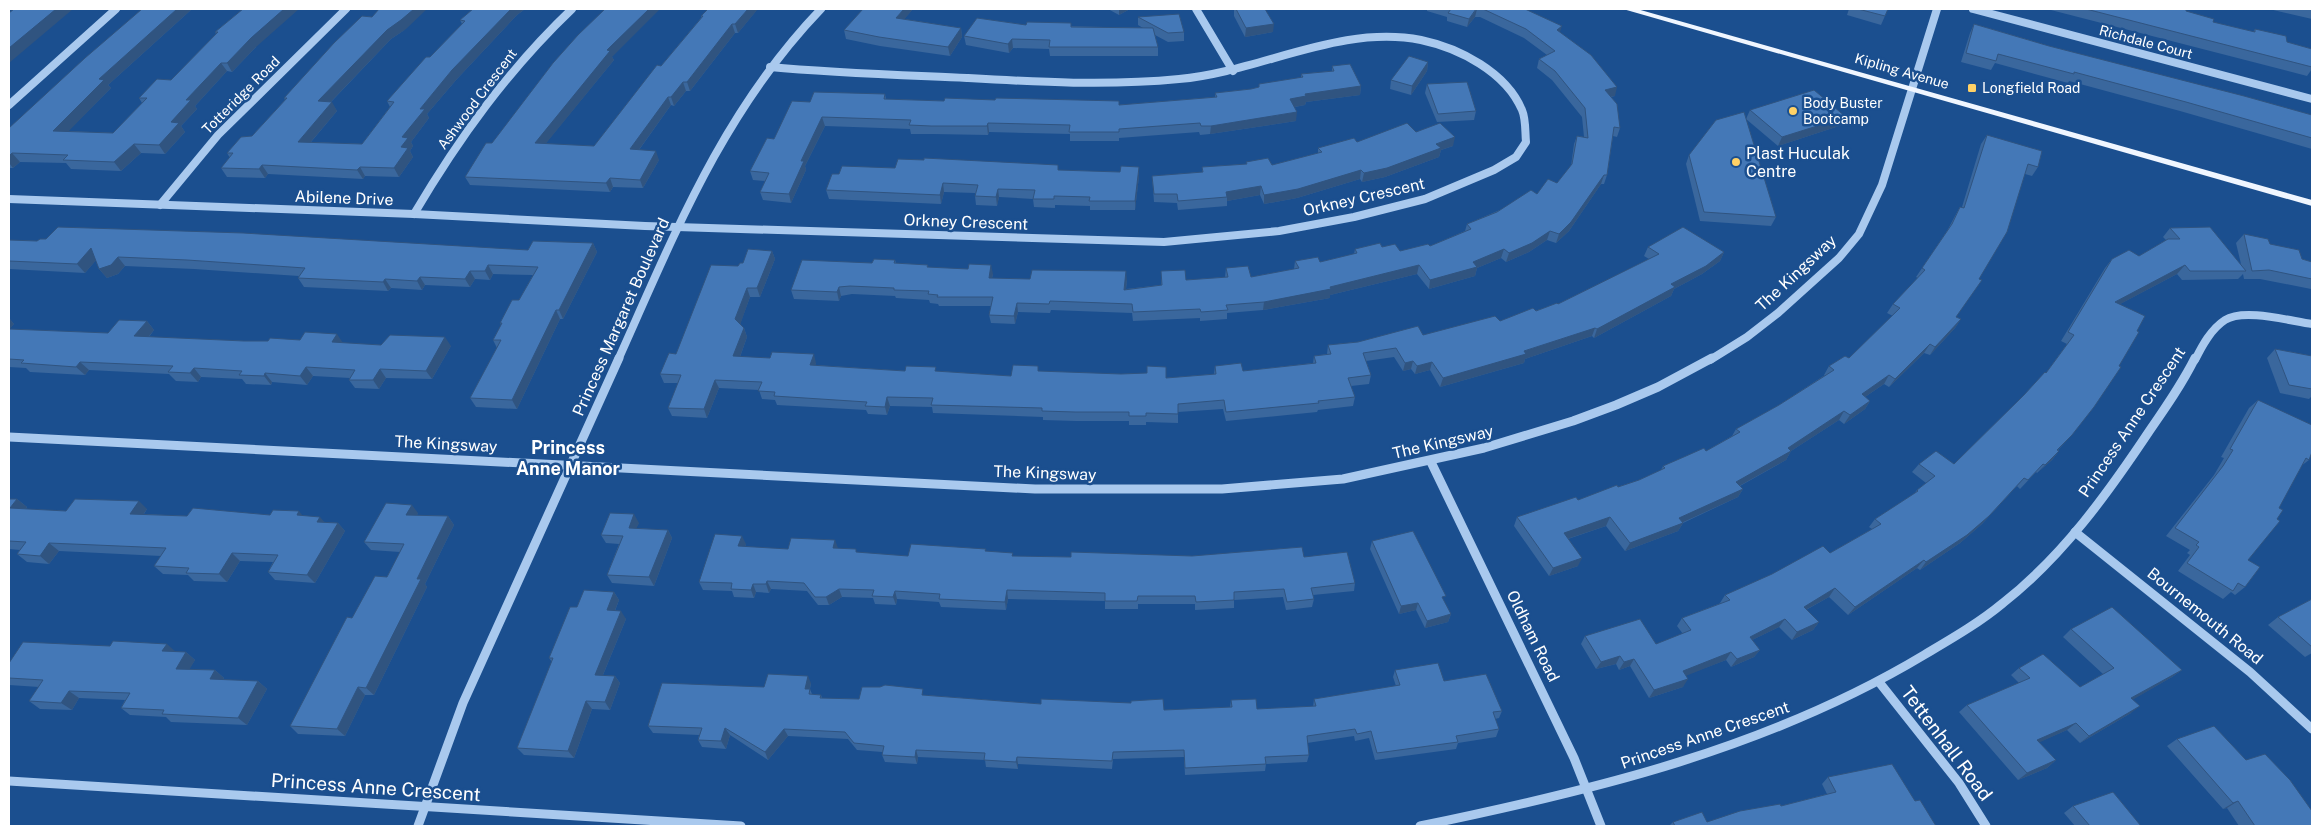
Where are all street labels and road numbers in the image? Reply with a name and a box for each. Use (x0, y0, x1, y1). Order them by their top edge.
street label: Richdale Court (2098, 22, 2194, 62)
street label: Ashwood Crescent (434, 46, 520, 152)
street label: Kipling Avenue (1853, 50, 1951, 92)
street label: Totteridge Road (199, 53, 283, 137)
street label: Orkney Crescent (1301, 174, 1427, 220)
street label: Abilene Drive (294, 187, 394, 209)
street label: Orkney Crescent (903, 210, 1029, 234)
street label: Princess Margaret Boulevard (569, 215, 673, 419)
street label: The Kingsway (1752, 231, 1840, 315)
street label: Princess Anne Crescent (2075, 343, 2189, 501)
street label: The Kingsway (1391, 421, 1496, 463)
street label: The Kingsway (394, 432, 498, 456)
street label: The Kingsway (993, 462, 1097, 484)
street label: Bournemouth Road (2143, 564, 2267, 668)
street label: Oldham Road (1503, 587, 1563, 685)
street label: Tettenhall Road (1897, 681, 1997, 805)
street label: Princess Anne Crescent (1618, 697, 1792, 773)
street label: Princess Anne Crescent (270, 769, 482, 805)

